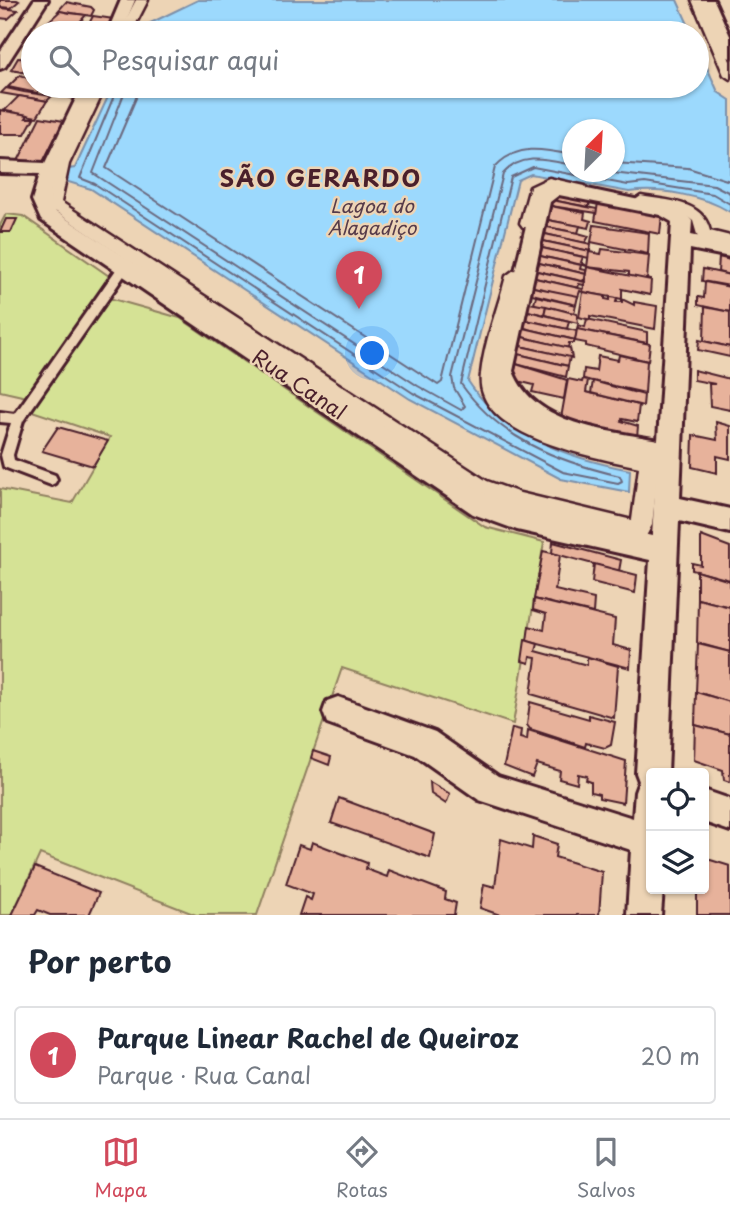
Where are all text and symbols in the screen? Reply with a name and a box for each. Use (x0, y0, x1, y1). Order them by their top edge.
search box (21, 21, 709, 98)
text: Pesquisar aqui (101, 40, 279, 79)
icon: search (45, 41, 83, 79)
north arrow (562, 119, 625, 182)
district label: SÃO GERARDO (220, 160, 422, 195)
water label: Lagoa do Alagadiço (328, 191, 418, 241)
pin: 1 (336, 251, 382, 309)
your location (355, 336, 389, 370)
street label: Rua Canal (247, 340, 354, 427)
map controls (646, 768, 709, 894)
button: locate (646, 768, 709, 831)
button: layers (646, 831, 709, 894)
text: Por perto (28, 938, 171, 983)
text: Parque Linear Rachel de Queiroz (97, 1018, 519, 1057)
text: 1 (48, 1038, 59, 1073)
text: 20 m (641, 1038, 700, 1073)
text: Parque · Rua Canal (97, 1057, 311, 1092)
tab: Mapa (95, 1133, 147, 1203)
tab: Rotas (336, 1133, 388, 1203)
tab: Salvos (577, 1133, 635, 1203)

